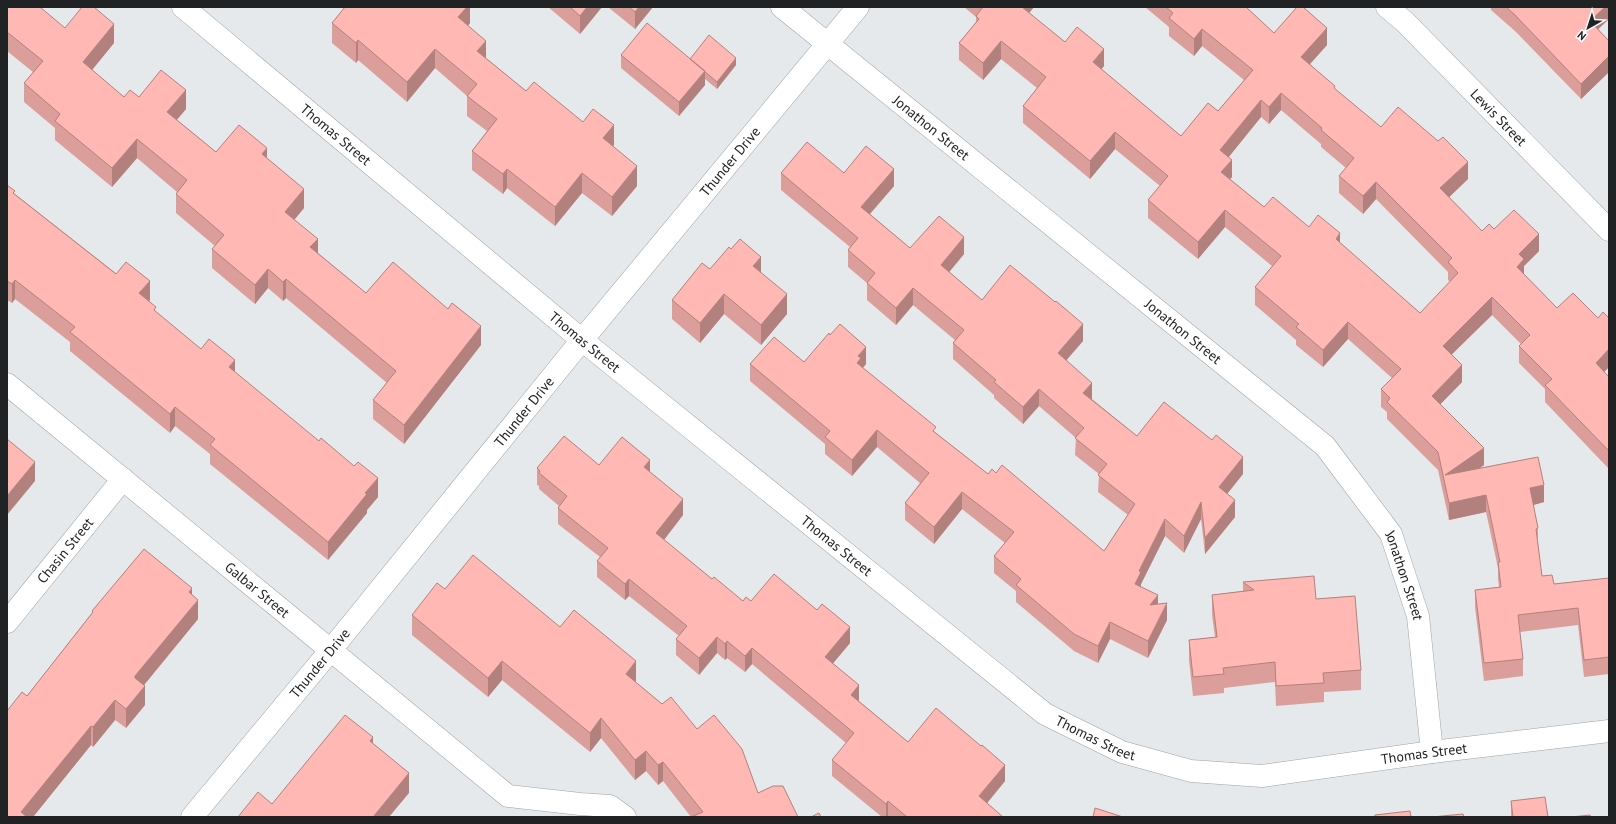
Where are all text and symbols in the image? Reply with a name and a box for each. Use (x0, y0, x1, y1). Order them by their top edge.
north arrow (1568, 8, 1608, 48)
text: N (1574, 28, 1589, 43)
street label: Lewis Street (1467, 85, 1531, 150)
street label: Jonathon Street (889, 91, 973, 164)
street label: Thomas Street (297, 100, 375, 169)
street label: Thunder Drive (696, 123, 764, 200)
street label: Jonathon Street (1141, 294, 1225, 368)
street label: Thomas Street (545, 307, 624, 376)
street label: Thunder Drive (490, 373, 558, 450)
street label: Thomas Street (797, 511, 876, 580)
street label: Chasin Street (33, 514, 97, 587)
street label: Jonathon Street (1381, 525, 1427, 621)
street label: Galbar Street (221, 558, 293, 622)
street label: Thunder Drive (286, 625, 354, 702)
street label: Thomas Street (1052, 712, 1138, 764)
street label: Thomas Street (1380, 739, 1468, 768)

